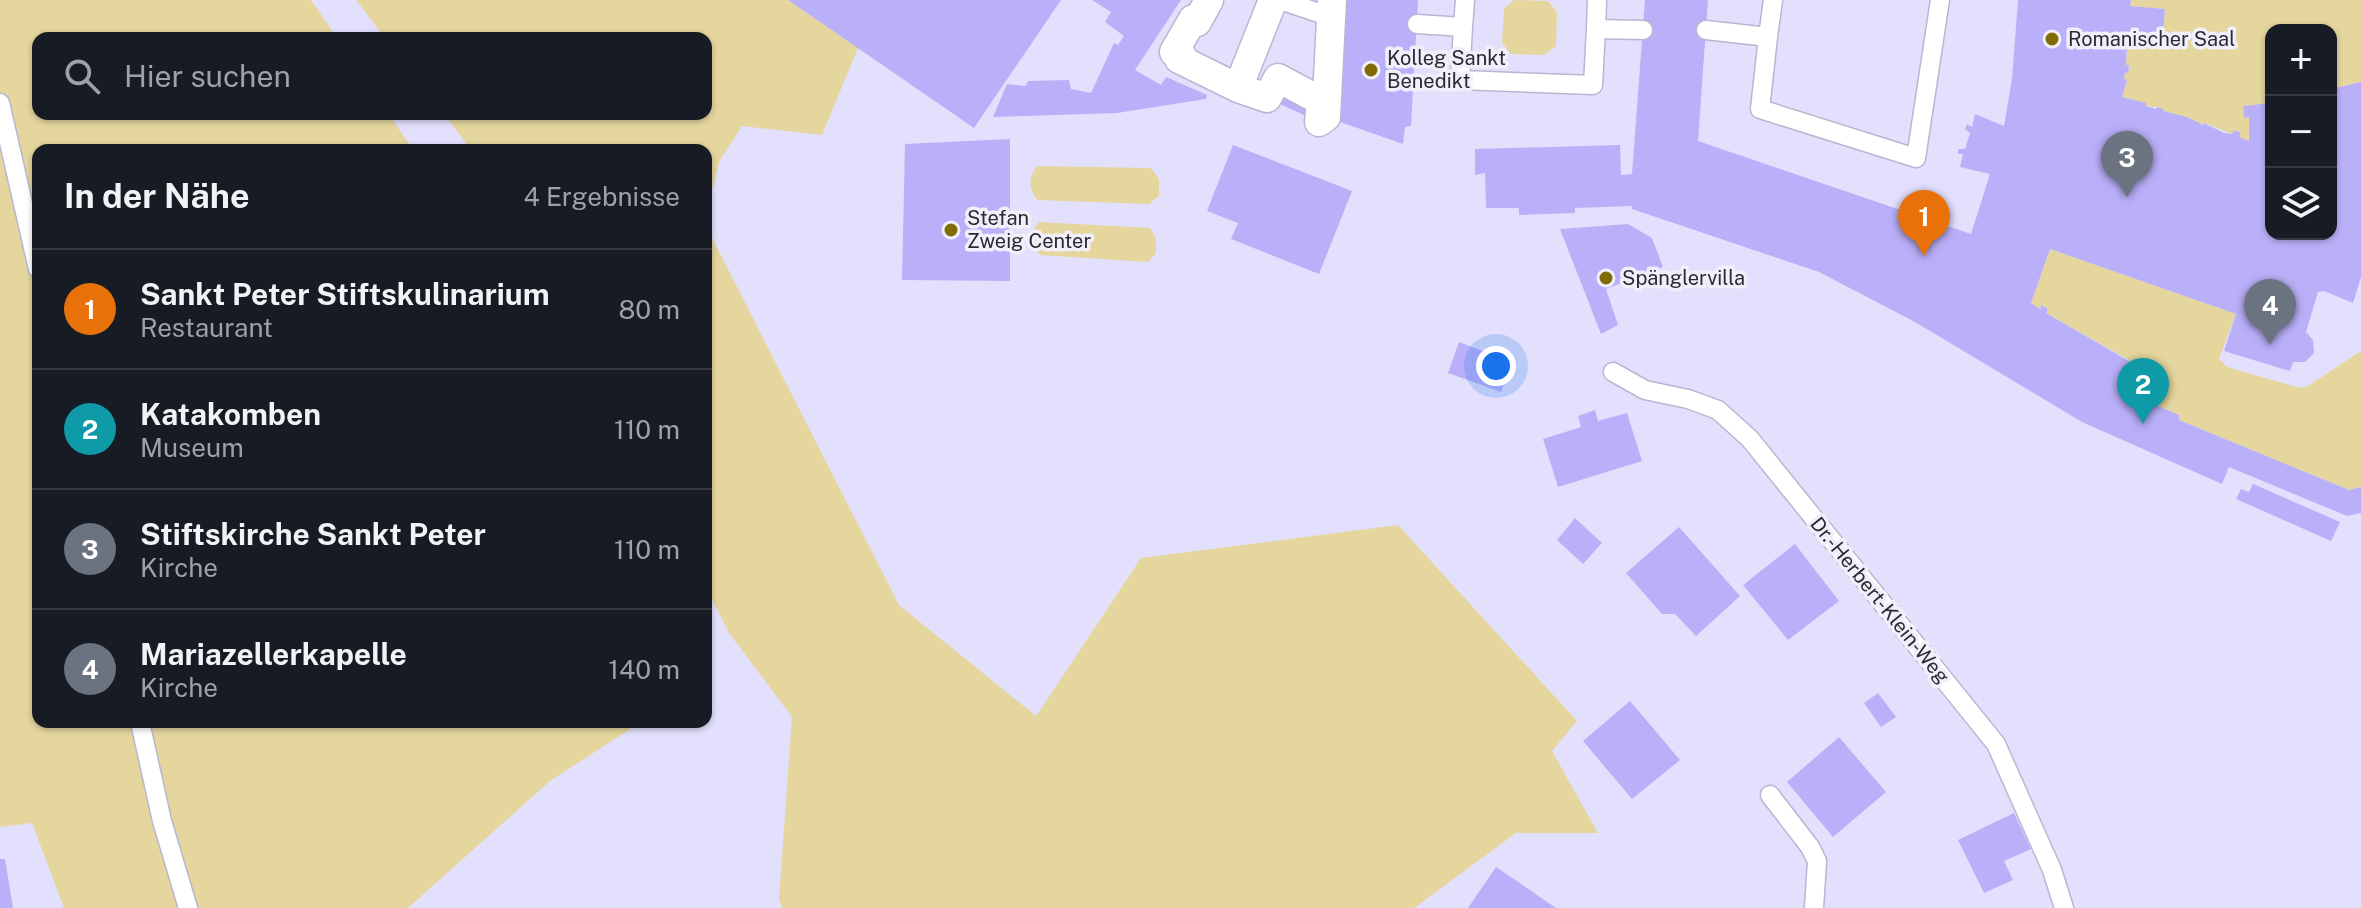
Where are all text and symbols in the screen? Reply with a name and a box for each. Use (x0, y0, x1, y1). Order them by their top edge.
map controls (2265, 24, 2337, 240)
button: + (2265, 24, 2337, 96)
place label: Romanischer Saal (2068, 27, 2235, 51)
marker: Romanischer Saal (2043, 30, 2061, 48)
search box (32, 32, 712, 120)
place label: Kolleg Sankt Benedikt (1387, 46, 1506, 93)
icon: search (60, 54, 104, 98)
text: Hier suchen (124, 58, 291, 94)
marker: Kolleg Sankt Benedikt (1362, 61, 1380, 79)
button: − (2265, 96, 2337, 168)
pin: 3 (2101, 131, 2153, 197)
button: layers (2265, 168, 2337, 240)
text: In der Nähe (64, 176, 250, 216)
text: 4 Ergebnisse (523, 181, 680, 212)
pin: 1 (1898, 190, 1950, 256)
place label: Stefan Zweig Center (967, 206, 1091, 253)
marker: Stefan Zweig Center (942, 221, 960, 239)
place label: Spänglervilla (1622, 266, 1745, 290)
marker: Spänglervilla (1597, 269, 1615, 287)
text: Sankt Peter Stiftskulinarium (140, 276, 550, 312)
pin: 4 (2244, 279, 2296, 345)
text: 1 (84, 294, 96, 325)
text: 80 m (619, 294, 680, 325)
text: Restaurant (140, 312, 273, 343)
your location (1476, 346, 1516, 386)
pin: 2 (2117, 358, 2169, 424)
text: Katakomben (140, 396, 321, 432)
text: 2 (82, 414, 98, 445)
text: 110 m (614, 414, 680, 445)
text: Museum (140, 432, 244, 463)
street label: Dr.-Herbert-Klein-Weg (1805, 512, 1955, 688)
text: Stiftskirche Sankt Peter (140, 516, 486, 552)
text: 3 (81, 534, 99, 565)
text: 110 m (614, 534, 680, 565)
text: Kirche (140, 552, 218, 583)
text: Mariazellerkapelle (140, 636, 407, 672)
text: 4 (81, 654, 99, 685)
text: 140 m (608, 654, 680, 685)
text: Kirche (140, 672, 218, 703)

